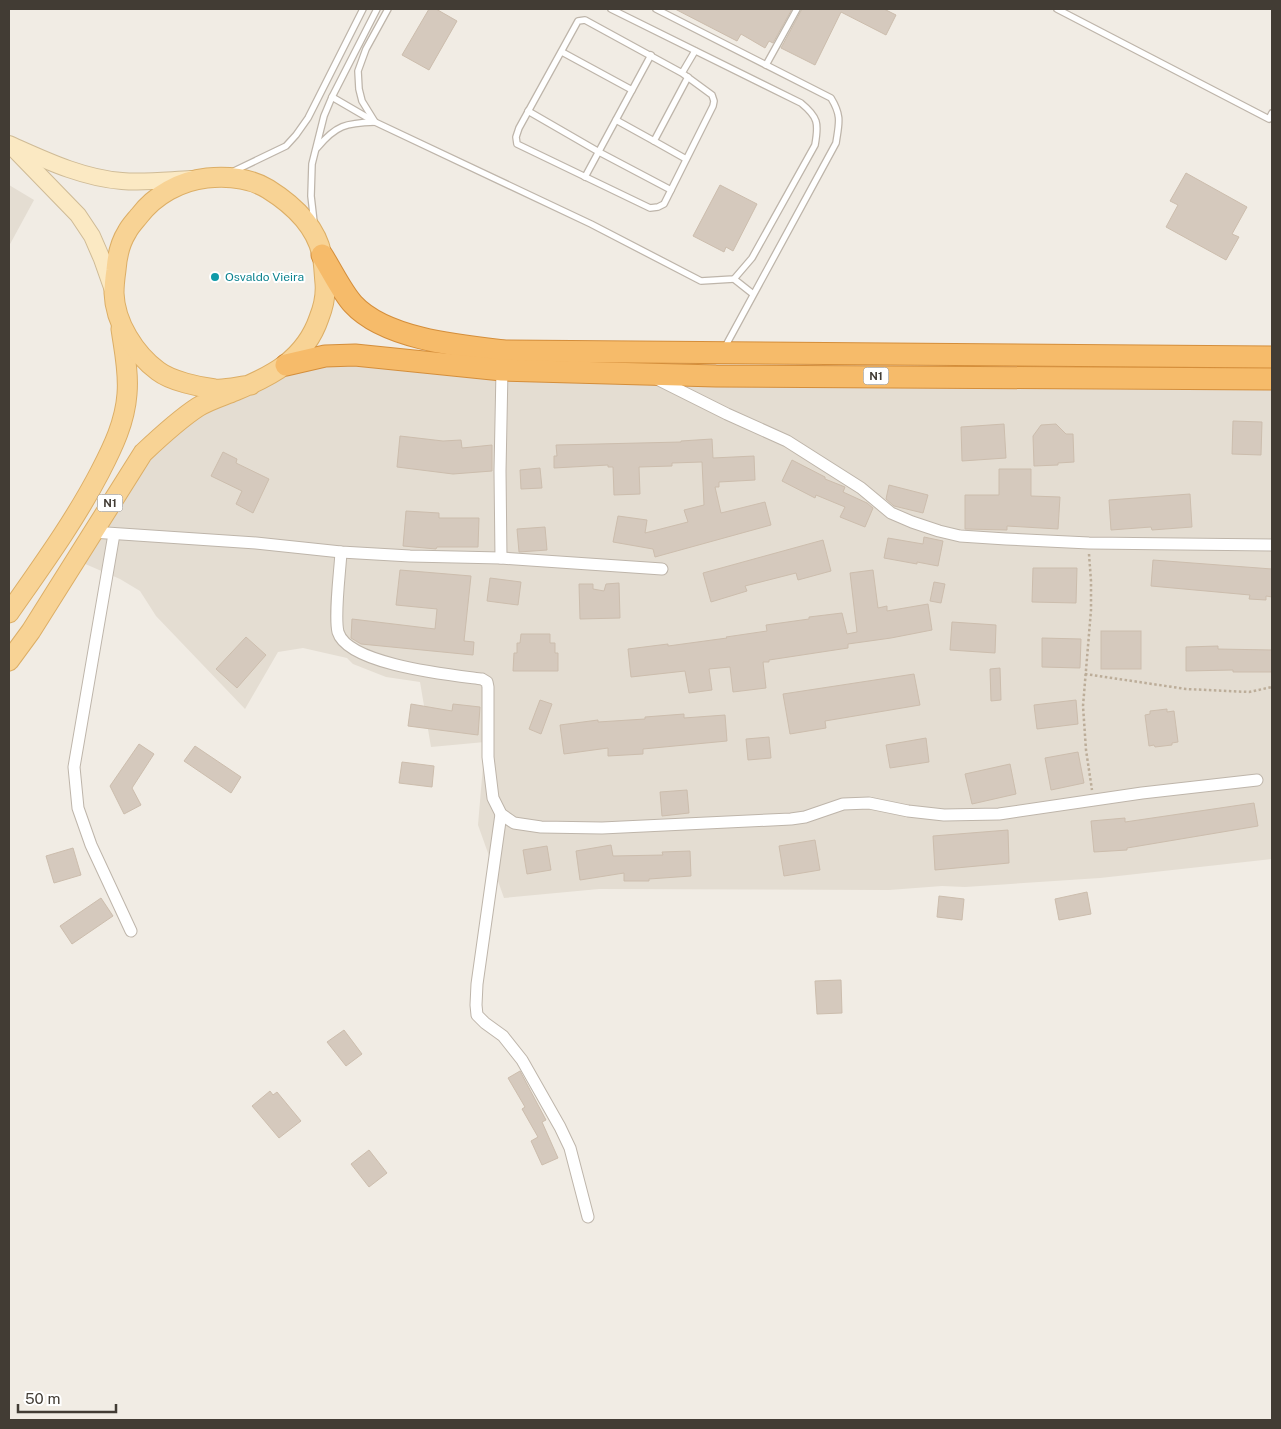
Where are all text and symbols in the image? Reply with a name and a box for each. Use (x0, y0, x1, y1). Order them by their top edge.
place label: Osvaldo Vieira (225, 270, 304, 284)
marker: Osvaldo Vieira (209, 271, 221, 283)
road number: N1 (864, 368, 888, 384)
road number: N1 (98, 494, 122, 512)
scale bar (18, 1382, 115, 1414)
text: 50 m (25, 1390, 60, 1407)

